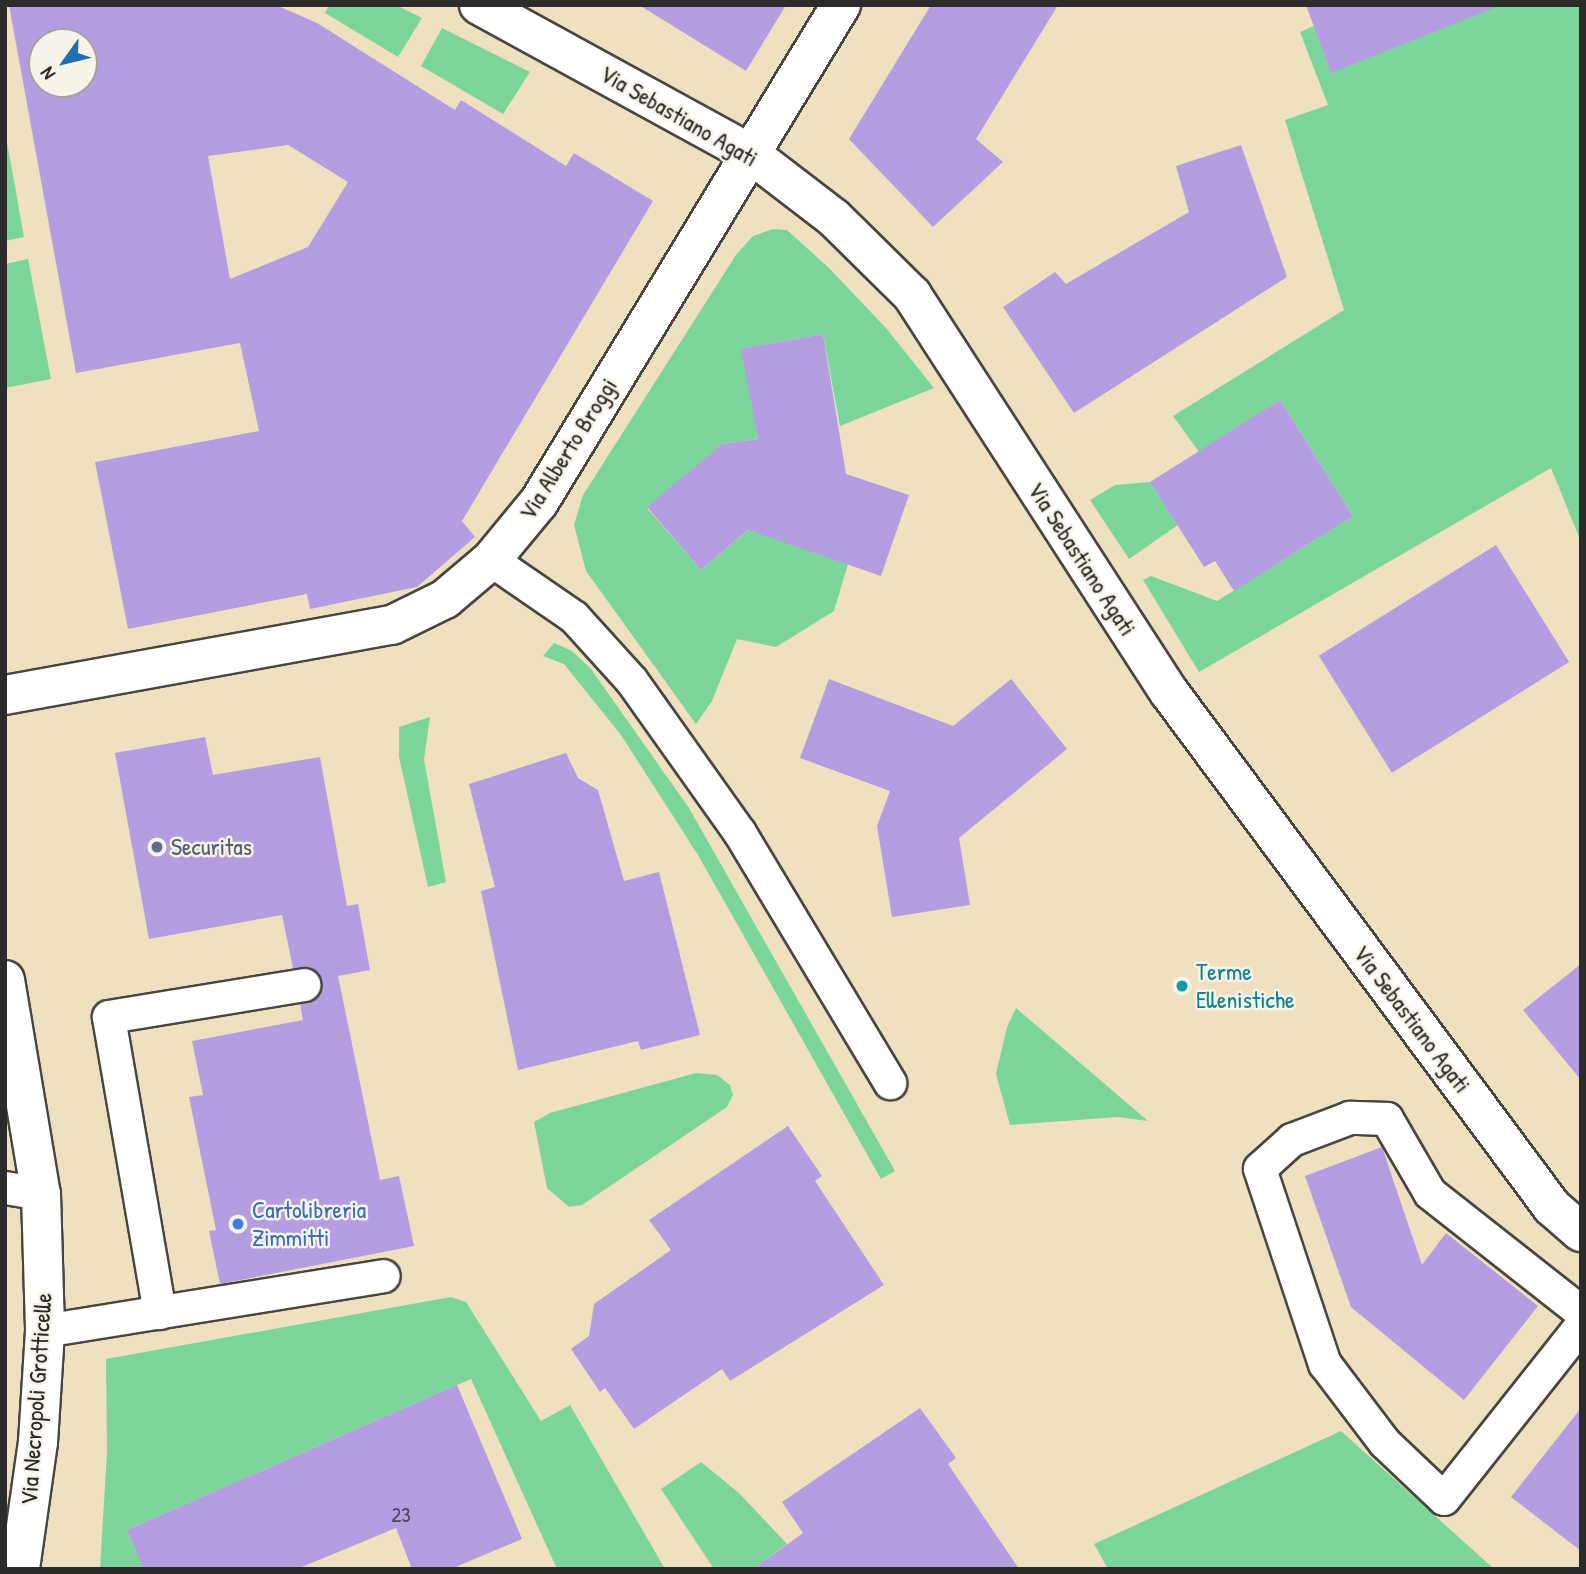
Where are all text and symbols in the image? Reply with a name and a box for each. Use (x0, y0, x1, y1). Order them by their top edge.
north arrow (28, 28, 98, 98)
street label: Via Sebastiano Agati (595, 59, 763, 173)
text: N (34, 62, 61, 85)
street label: Via Alberto Broggi (513, 373, 623, 525)
street label: Via Sebastiano Agati (1022, 477, 1142, 641)
place label: Securitas (171, 833, 252, 861)
marker: Securitas (149, 839, 165, 855)
street label: Via Sebastiano Agati (1347, 939, 1477, 1099)
place label: Terme Ellenistiche (1196, 958, 1295, 1014)
marker: Terme Ellenistiche (1174, 978, 1190, 994)
place label: Cartolibreria Zimmitti (252, 1196, 366, 1252)
marker: Cartolibreria Zimmitti (230, 1216, 246, 1232)
street label: Via Necropoli Grotticelle (14, 1292, 58, 1506)
house number: 23 (391, 1502, 411, 1528)

